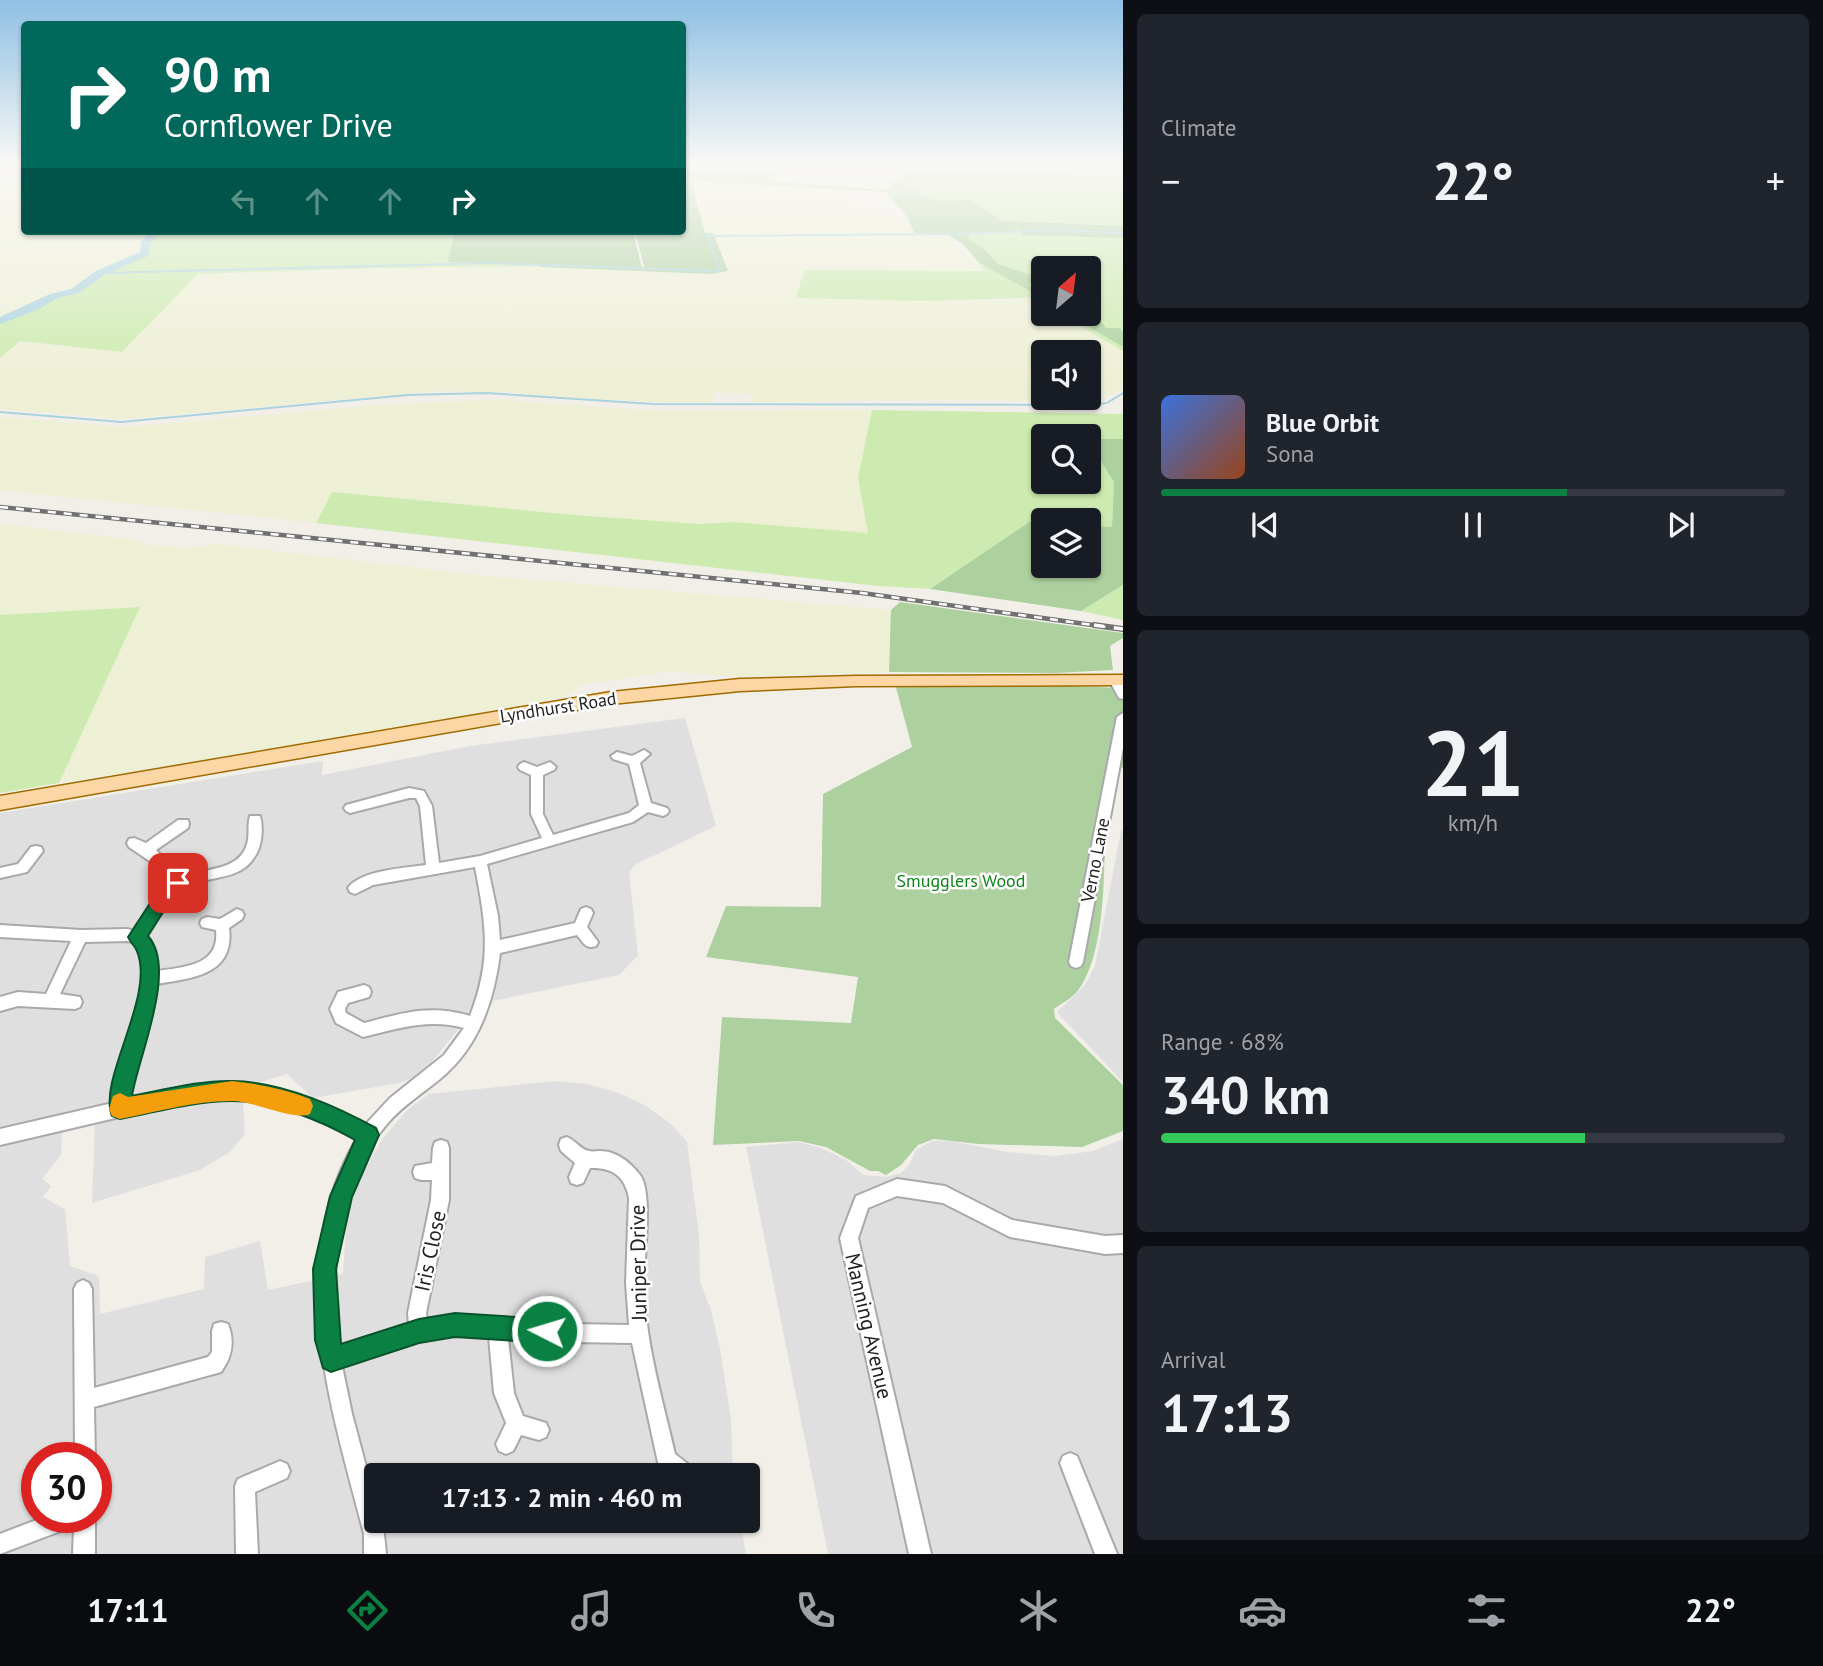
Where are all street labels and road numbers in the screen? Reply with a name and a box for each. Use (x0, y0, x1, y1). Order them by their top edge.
street label: Lyndhurst Road (498, 686, 618, 728)
street label: Verno Lane (1075, 816, 1114, 905)
street label: Juniper Drive (623, 1205, 653, 1322)
street label: Iris Close (408, 1208, 452, 1294)
street label: Manning Avenue (839, 1250, 899, 1402)

